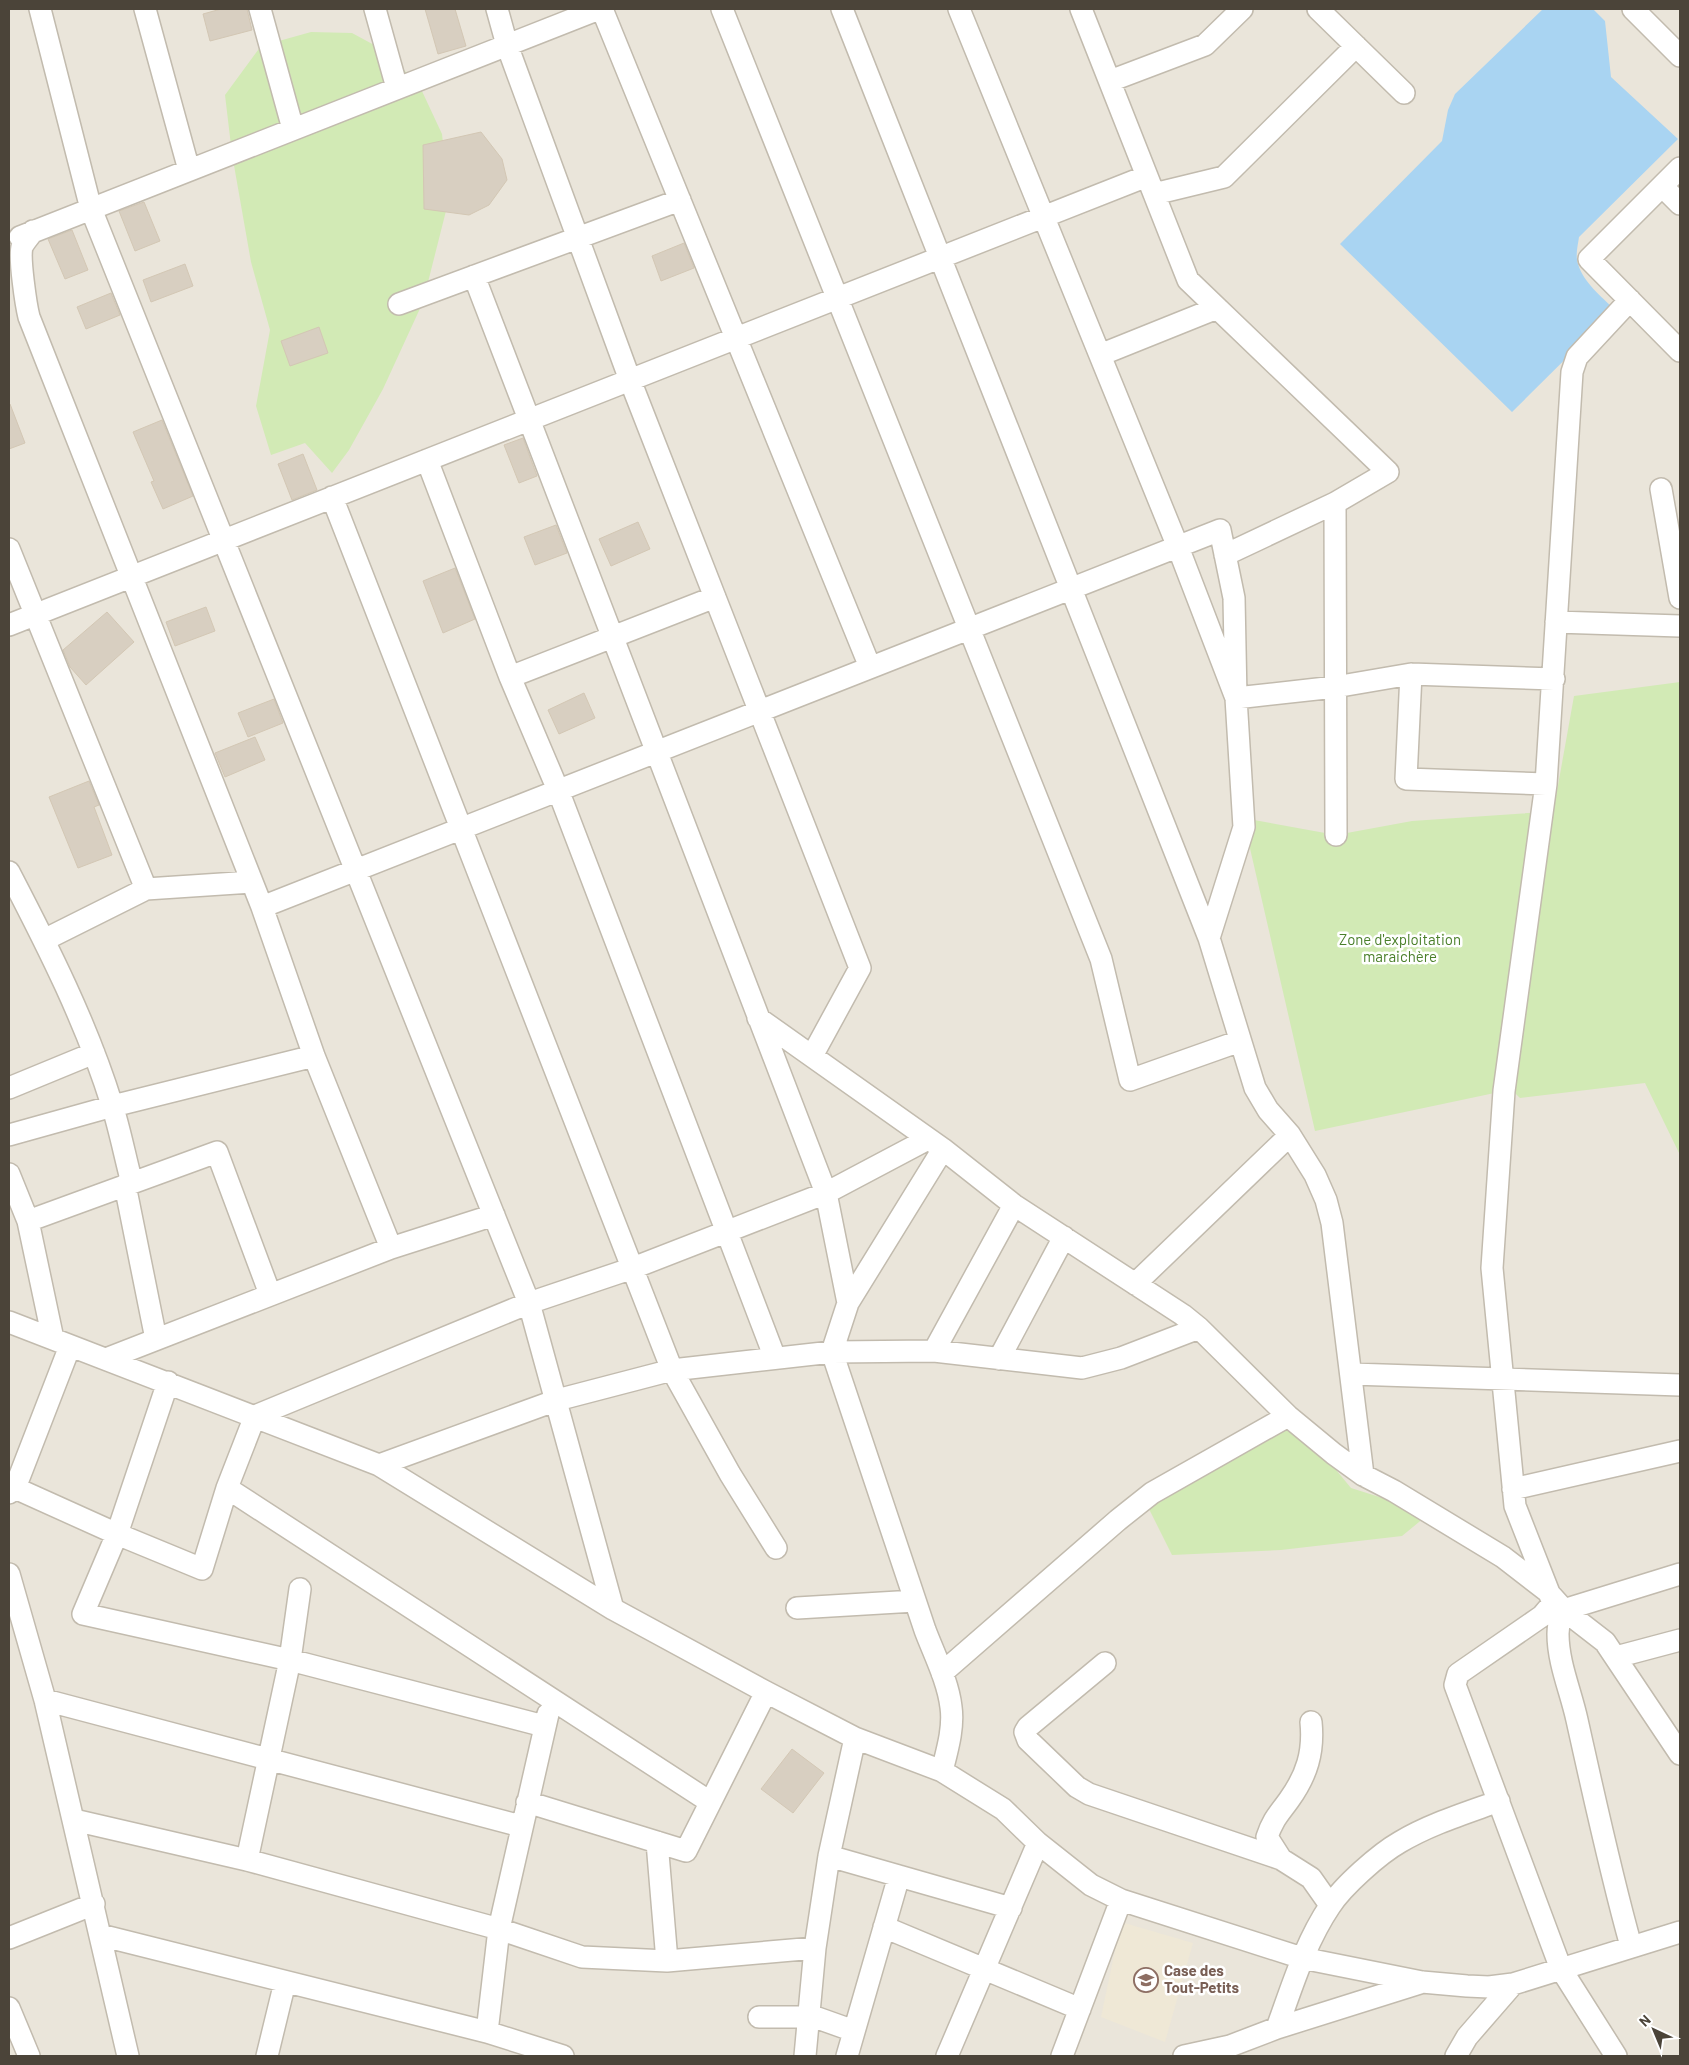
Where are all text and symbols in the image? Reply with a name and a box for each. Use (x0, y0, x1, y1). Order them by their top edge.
park label: Zone d'exploitation maraichère (1339, 930, 1461, 965)
place label: Case des Tout-Petits (1164, 1961, 1240, 1996)
school or university icon: Case des Tout-Petits (1133, 1967, 1159, 1993)
north arrow (1629, 2005, 1679, 2055)
text: N (1635, 2011, 1654, 2030)

